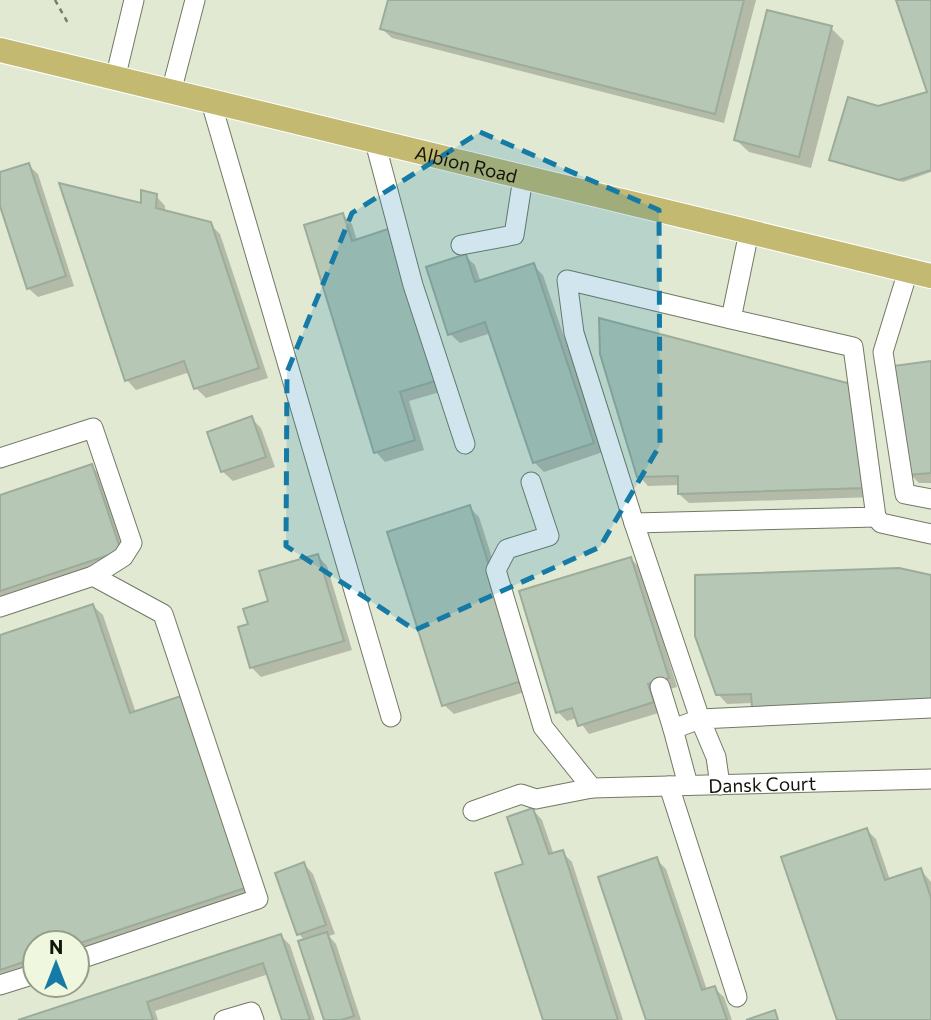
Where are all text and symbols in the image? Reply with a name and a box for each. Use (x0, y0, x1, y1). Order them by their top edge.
street label: Albion Road (413, 140, 520, 187)
street label: Dansk Court (708, 771, 817, 796)
north arrow (21, 929, 91, 999)
text: N (49, 935, 63, 958)

